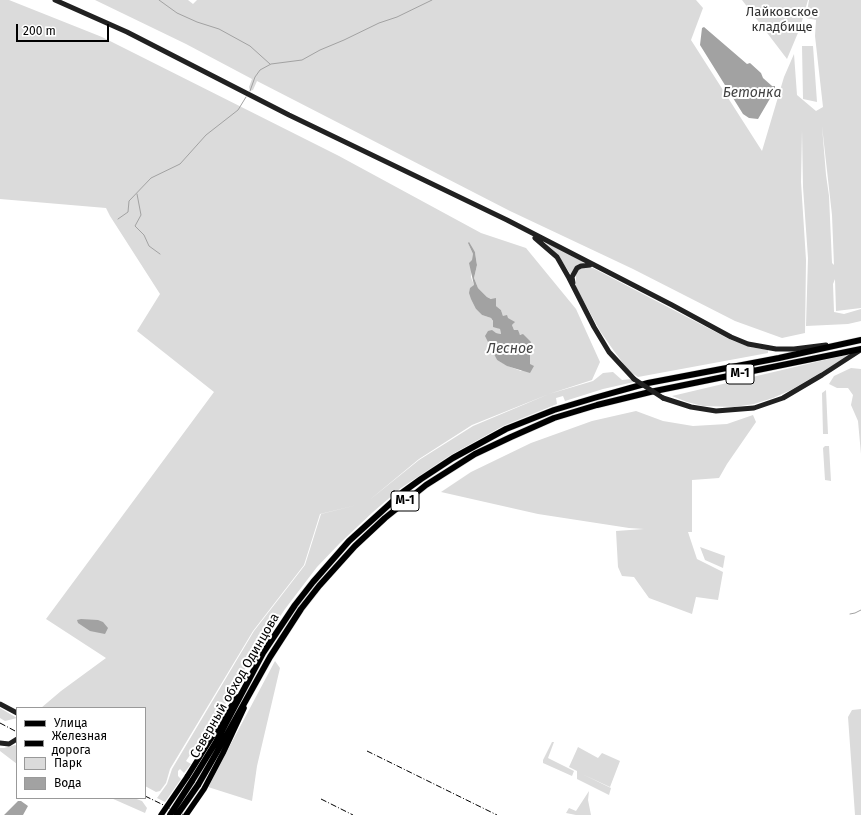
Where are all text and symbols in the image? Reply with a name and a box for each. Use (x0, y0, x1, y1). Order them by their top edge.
park label: Лайковское кладбище (746, 4, 818, 35)
scale bar (18, 16, 111, 42)
text: 200 m (23, 24, 56, 38)
water label: Бетонка (723, 85, 781, 101)
water label: Лесное (487, 341, 533, 357)
road number: М-1 (726, 364, 754, 384)
road number: М-1 (391, 491, 419, 511)
street label: Северный обход Одинцова (187, 611, 283, 761)
legend (16, 707, 146, 799)
text: Улица (54, 716, 88, 730)
text: Железная дорога (52, 729, 107, 757)
text: Парк (54, 756, 82, 770)
text: Вода (54, 776, 81, 790)

